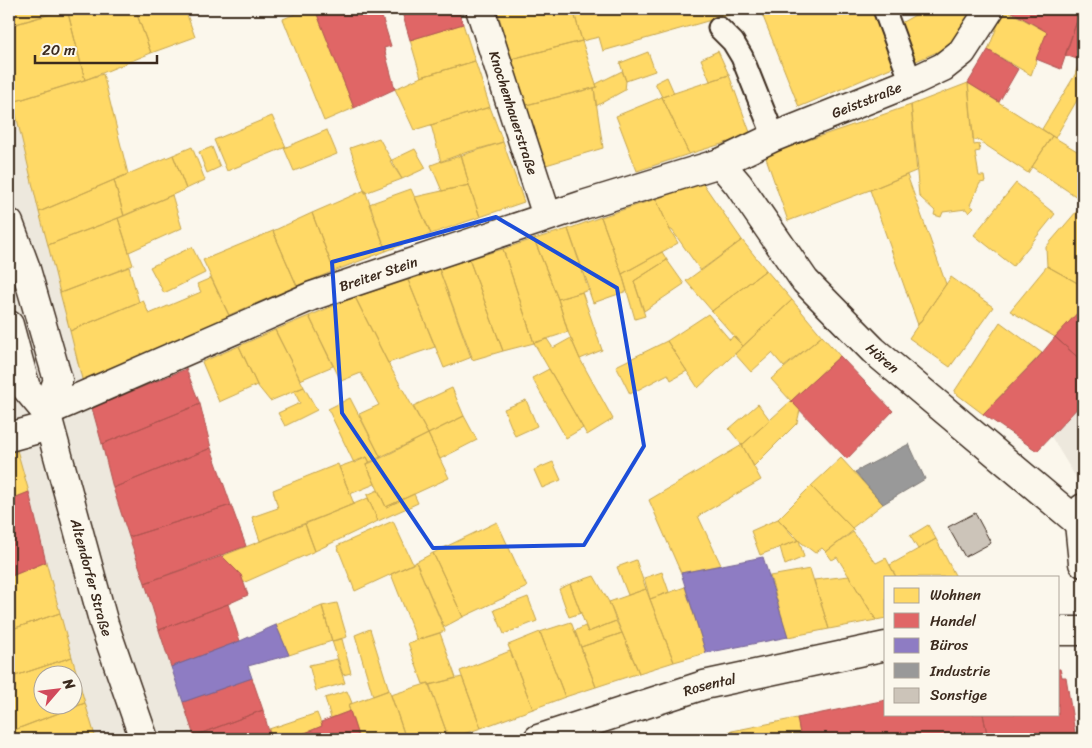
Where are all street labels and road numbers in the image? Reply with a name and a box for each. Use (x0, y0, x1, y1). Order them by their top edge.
street label: Knochenhauerstraße (482, 47, 545, 178)
street label: Geiststraße (828, 74, 905, 125)
street label: Breiter Stein (336, 249, 421, 299)
street label: Hören (860, 337, 905, 380)
street label: Altendorfer Straße (63, 515, 120, 640)
street label: Rosental (680, 666, 739, 703)

